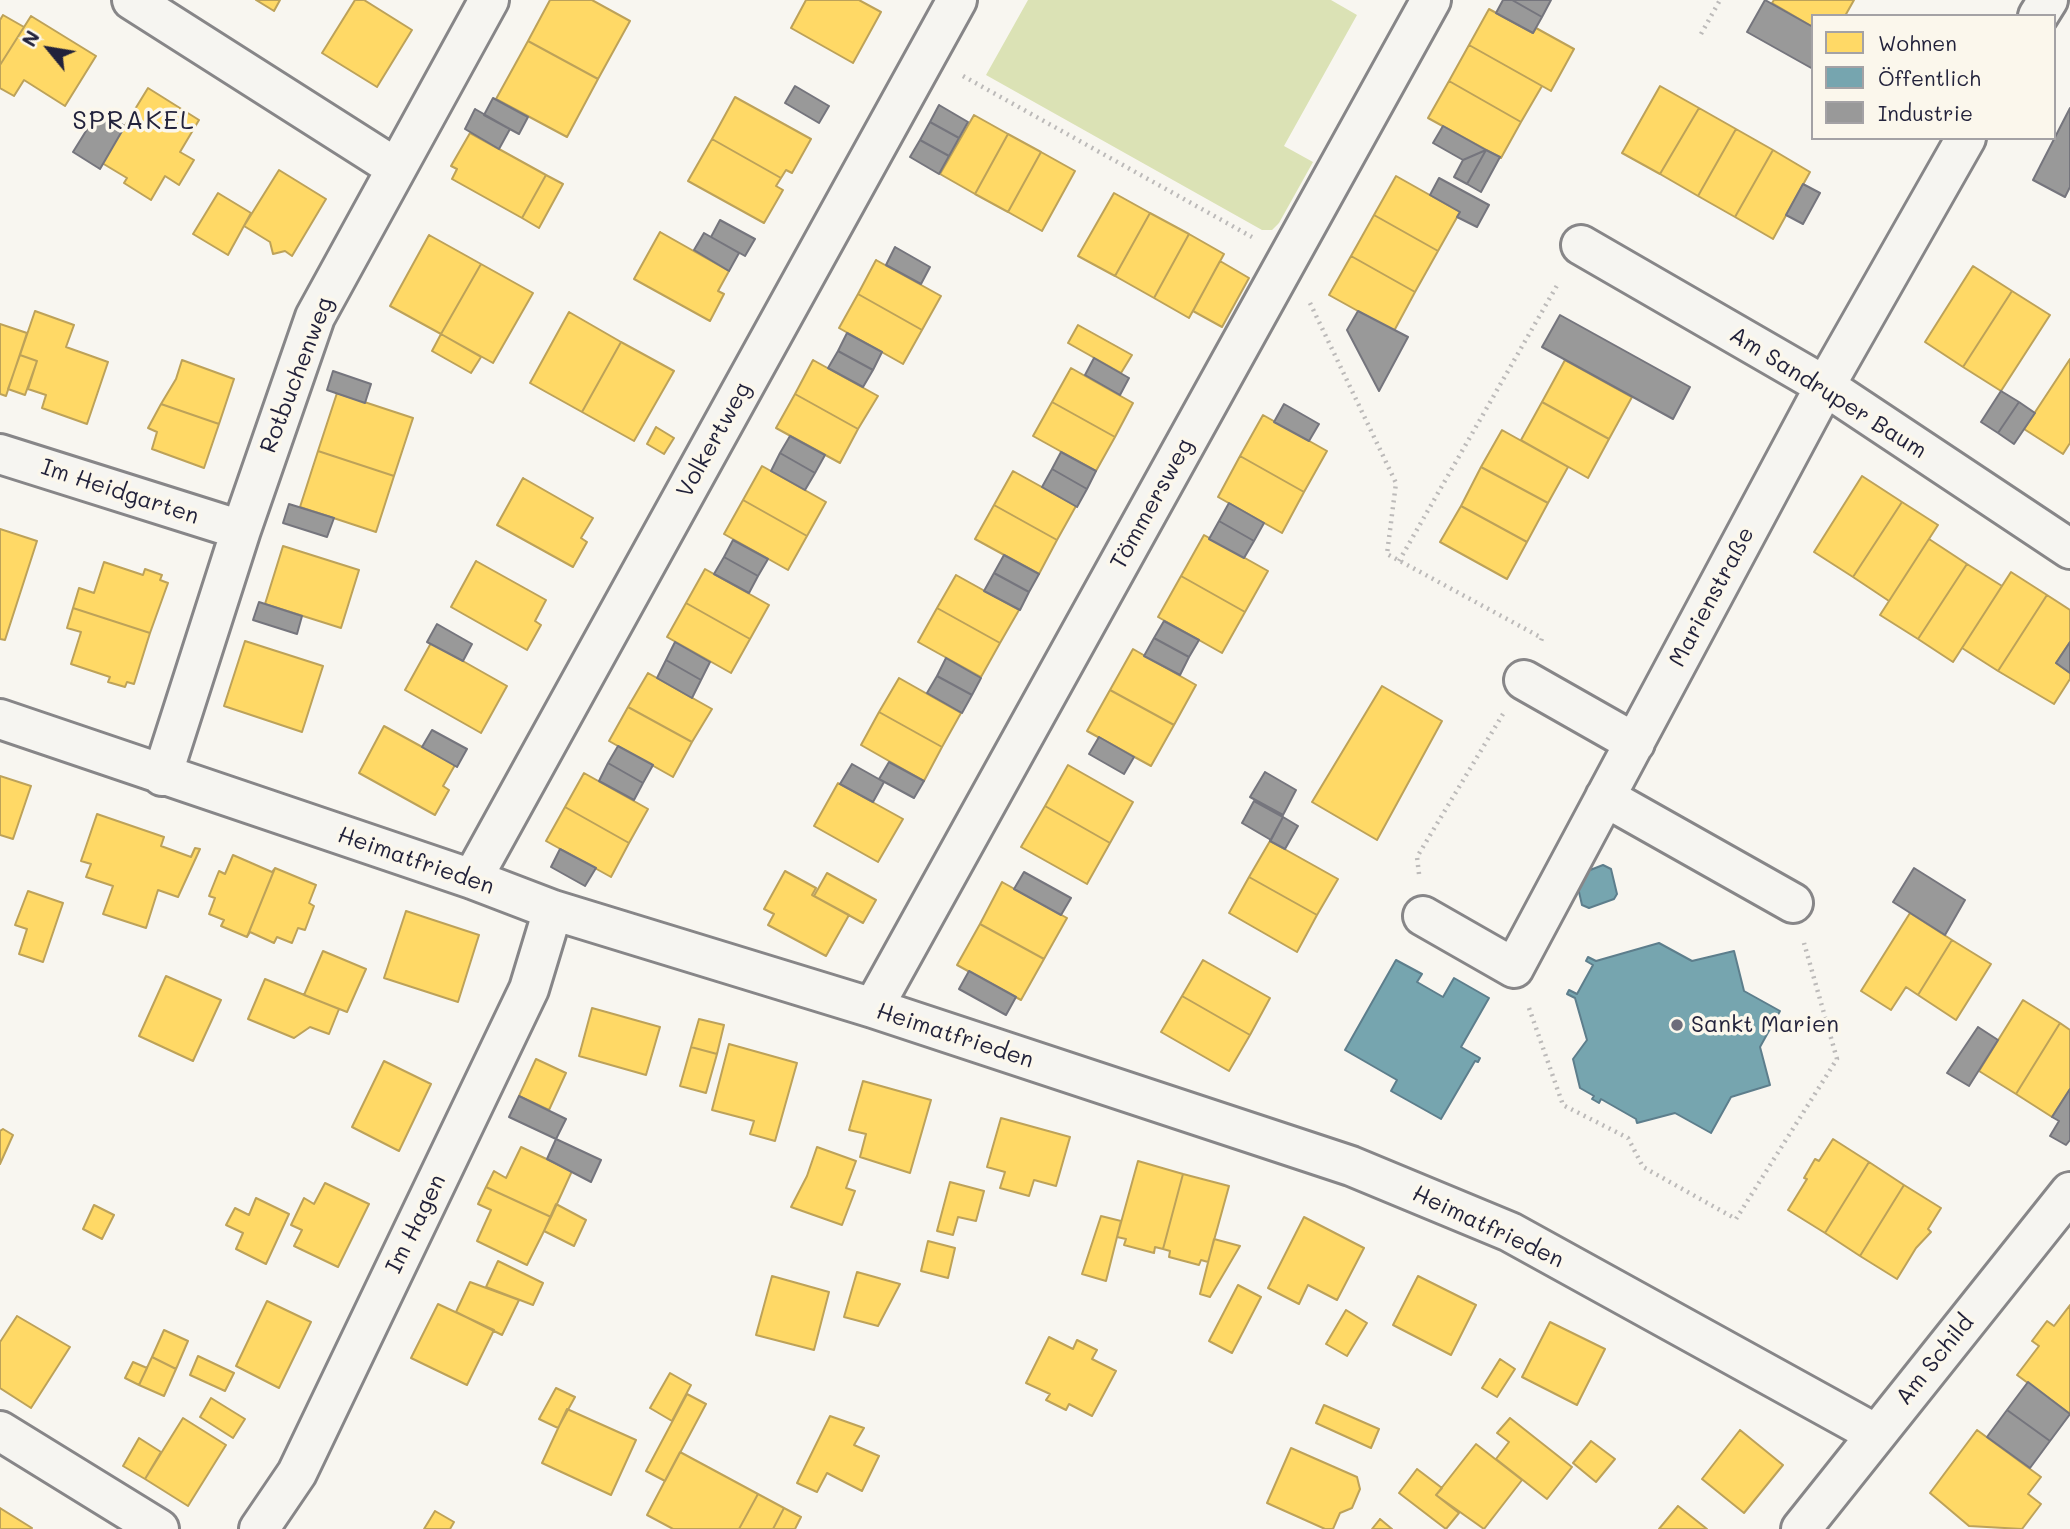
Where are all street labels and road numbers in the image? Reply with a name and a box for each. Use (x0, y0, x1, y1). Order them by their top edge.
street label: Rotbuchenweg (255, 293, 339, 457)
street label: Am Sandruper Baum (1724, 321, 1932, 465)
street label: Volkertweg (671, 377, 757, 503)
street label: Tömmersweg (1105, 434, 1199, 574)
street label: Im Heidgarten (38, 453, 202, 531)
street label: Marienstraße (1664, 522, 1760, 672)
street label: Heimatfrieden (334, 821, 498, 901)
street label: Heimatfrieden (873, 998, 1037, 1074)
street label: Im Hagen (380, 1170, 452, 1278)
street label: Heimatfrieden (1408, 1180, 1568, 1274)
street label: Am Schild (1890, 1309, 1980, 1411)

